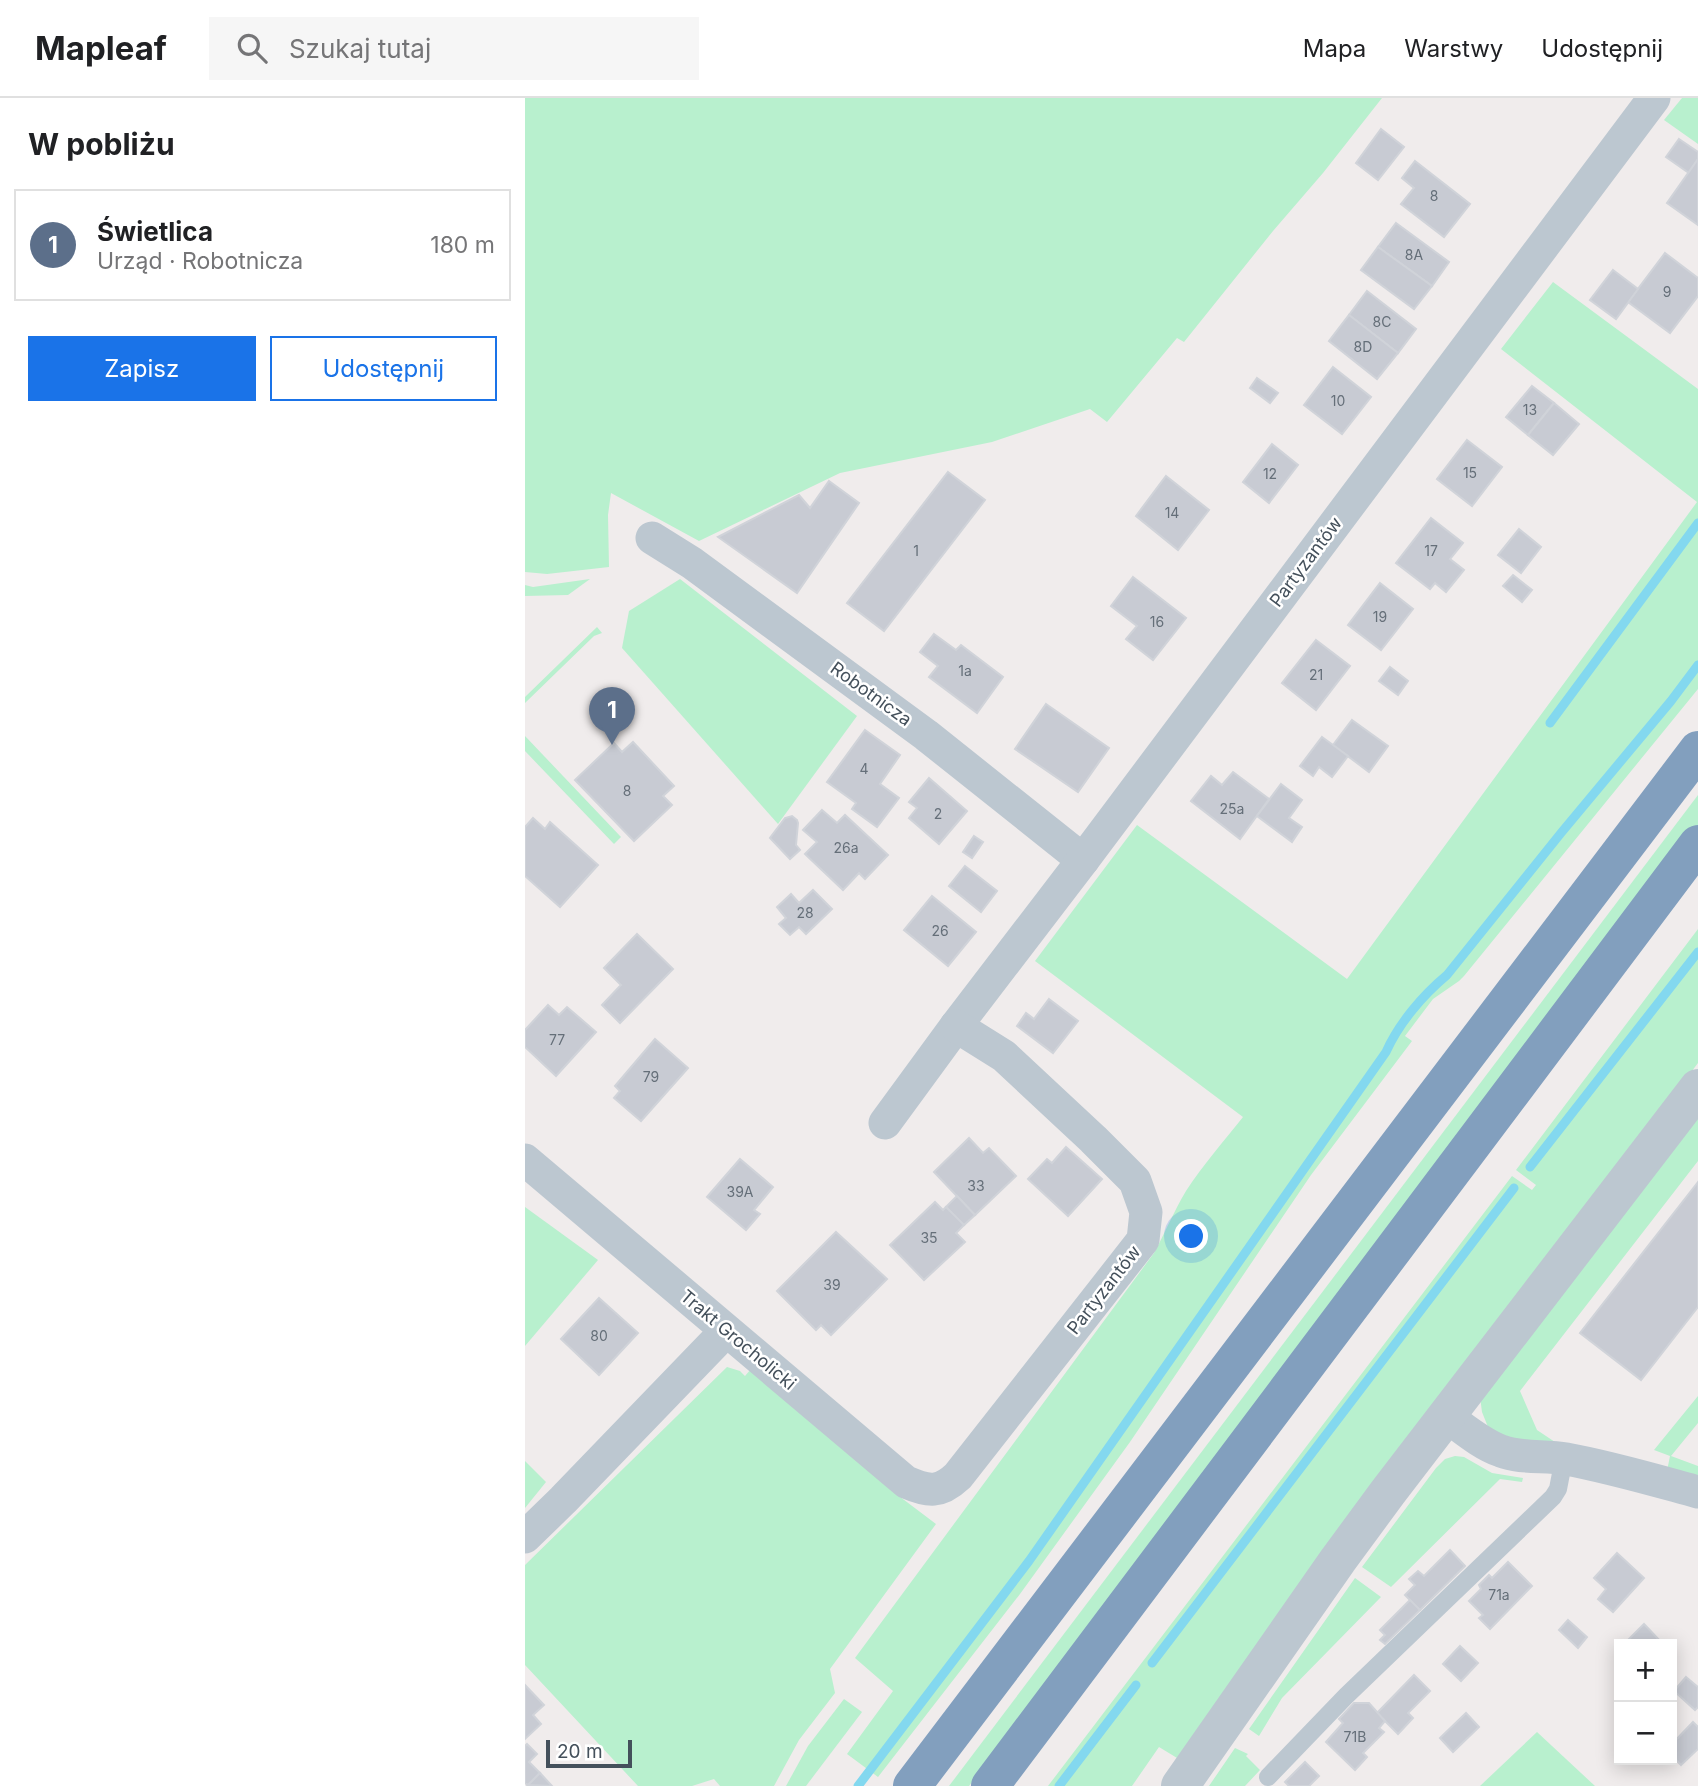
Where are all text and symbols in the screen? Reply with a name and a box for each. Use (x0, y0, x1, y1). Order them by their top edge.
search box (209, 17, 699, 80)
text: Mapleaf (35, 28, 167, 68)
icon: search (233, 29, 271, 67)
text: Szukaj tutaj (289, 33, 431, 64)
text: Mapa (1303, 34, 1366, 63)
text: Warstwy (1404, 34, 1503, 63)
text: Udostępnij (1541, 34, 1663, 63)
text: W pobliżu (28, 126, 175, 162)
house number: 8 (1430, 187, 1438, 204)
text: Świetlica (97, 216, 213, 247)
text: 1 (48, 231, 58, 259)
text: 180 m (430, 231, 495, 259)
house number: 8A (1405, 246, 1423, 263)
text: Urząd · Robotnicza (97, 247, 303, 275)
house number: 9 (1663, 283, 1671, 300)
house number: 8C (1373, 313, 1391, 330)
button: Zapisz (28, 336, 256, 401)
button: Udostępnij (270, 336, 497, 401)
house number: 8D (1354, 338, 1372, 355)
house number: 10 (1331, 392, 1345, 409)
house number: 13 (1523, 401, 1537, 418)
house number: 15 (1463, 464, 1477, 481)
house number: 12 (1263, 465, 1277, 482)
house number: 14 (1165, 504, 1179, 521)
street label: Partyzantów (1265, 513, 1346, 611)
house number: 1 (913, 542, 919, 559)
house number: 17 (1424, 542, 1438, 559)
house number: 19 (1373, 608, 1387, 625)
house number: 16 (1150, 613, 1164, 630)
street label: Robotnicza (827, 657, 916, 730)
house number: 1a (958, 662, 972, 679)
house number: 21 (1309, 666, 1323, 683)
pin: 1 (589, 687, 635, 745)
house number: 4 (859, 760, 869, 777)
house number: 8 (623, 782, 631, 799)
house number: 25a (1220, 800, 1244, 817)
house number: 2 (934, 805, 942, 822)
house number: 26a (833, 839, 859, 856)
house number: 28 (796, 904, 814, 921)
house number: 26 (931, 922, 949, 939)
house number: 77 (549, 1031, 565, 1048)
house number: 79 (643, 1068, 659, 1085)
house number: 33 (967, 1177, 985, 1194)
house number: 39A (727, 1183, 754, 1200)
your location (1174, 1219, 1208, 1253)
house number: 35 (920, 1229, 938, 1246)
street label: Partyzantów (1063, 1241, 1145, 1338)
house number: 39 (823, 1276, 841, 1293)
street label: Trakt Grocholicki (676, 1285, 800, 1394)
house number: 80 (590, 1327, 608, 1344)
house number: 71a (1488, 1586, 1510, 1603)
map controls (1614, 1639, 1677, 1765)
button: + (1614, 1639, 1677, 1702)
button: − (1614, 1702, 1677, 1765)
house number: 71B (1344, 1728, 1366, 1745)
scale bar (546, 1737, 632, 1769)
text: 20 m (557, 1740, 603, 1763)

